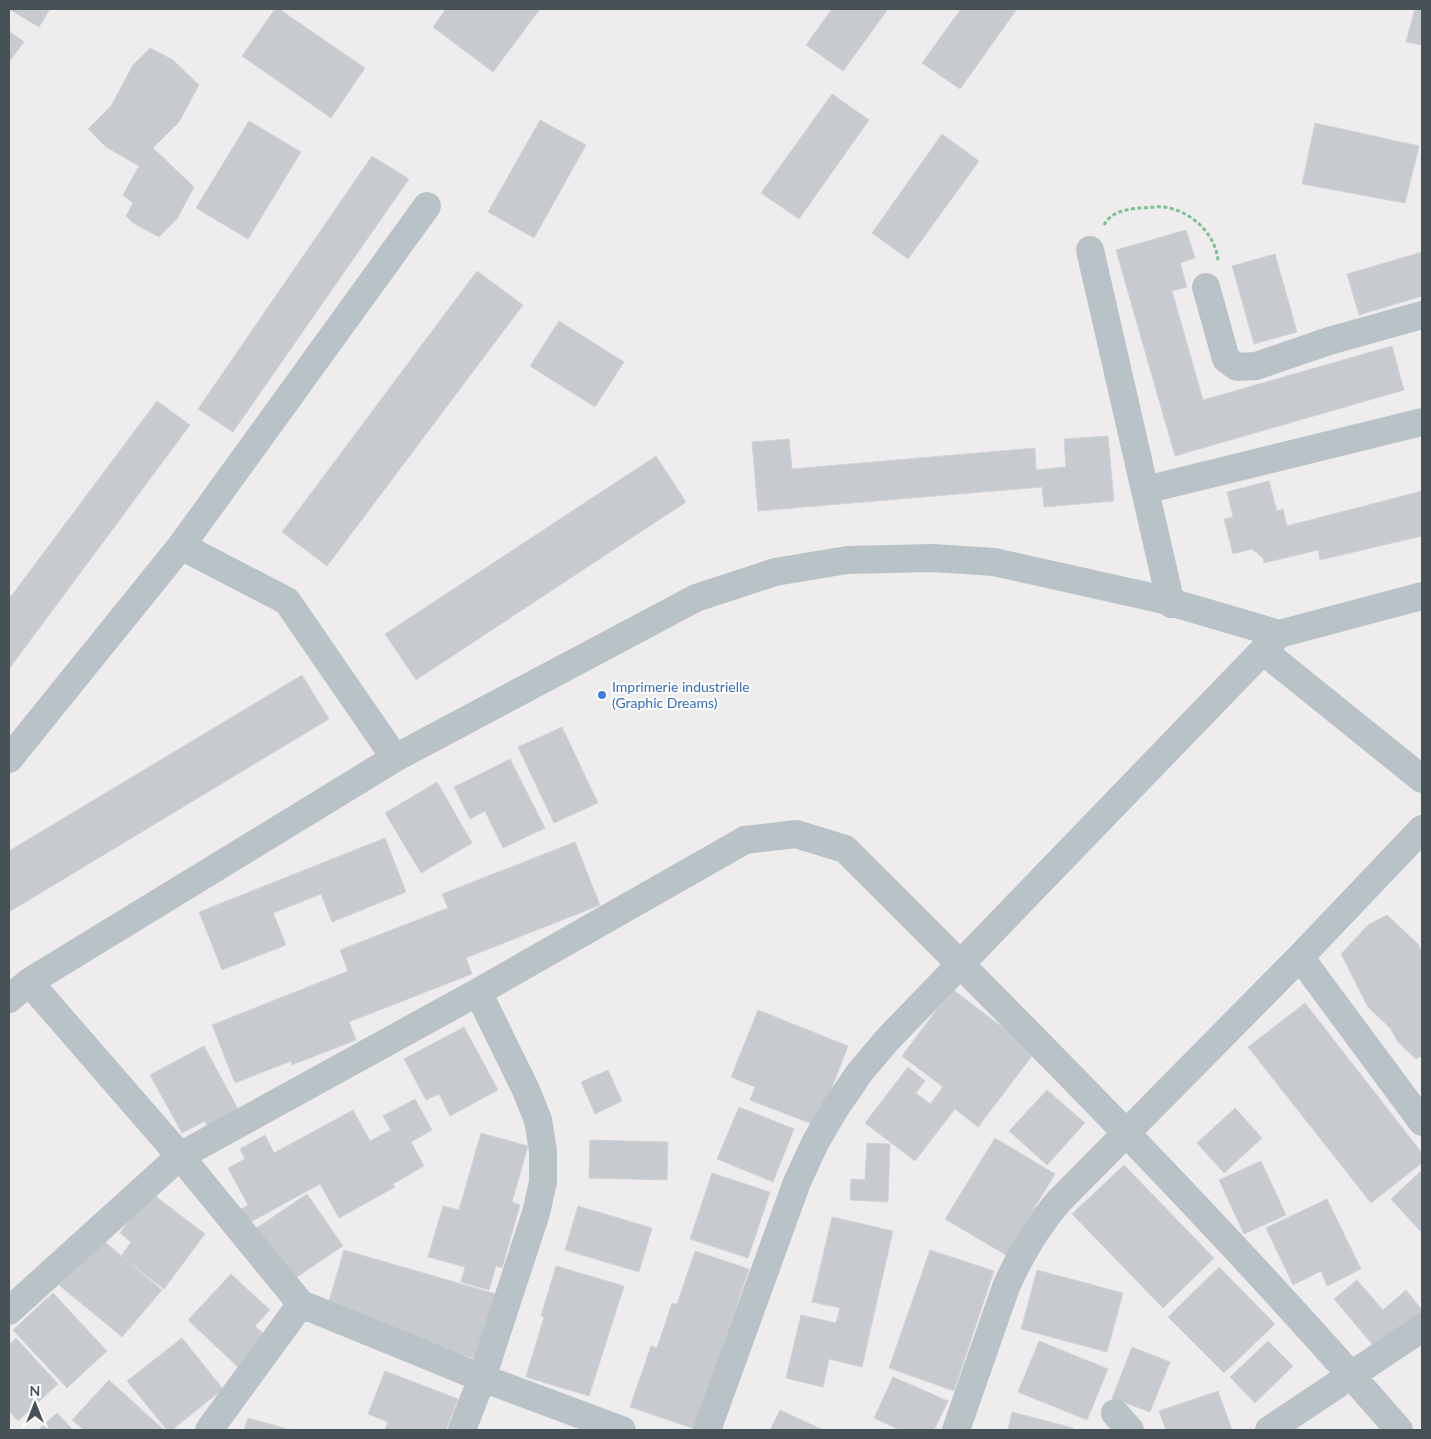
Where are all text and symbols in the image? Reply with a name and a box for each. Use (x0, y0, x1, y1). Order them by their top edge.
place label: Imprimerie industrielle (Graphic Dreams) (612, 678, 750, 711)
marker: Imprimerie industrielle (Graphic Dreams) (596, 689, 608, 701)
north arrow (10, 1379, 60, 1429)
text: N (30, 1382, 40, 1399)

